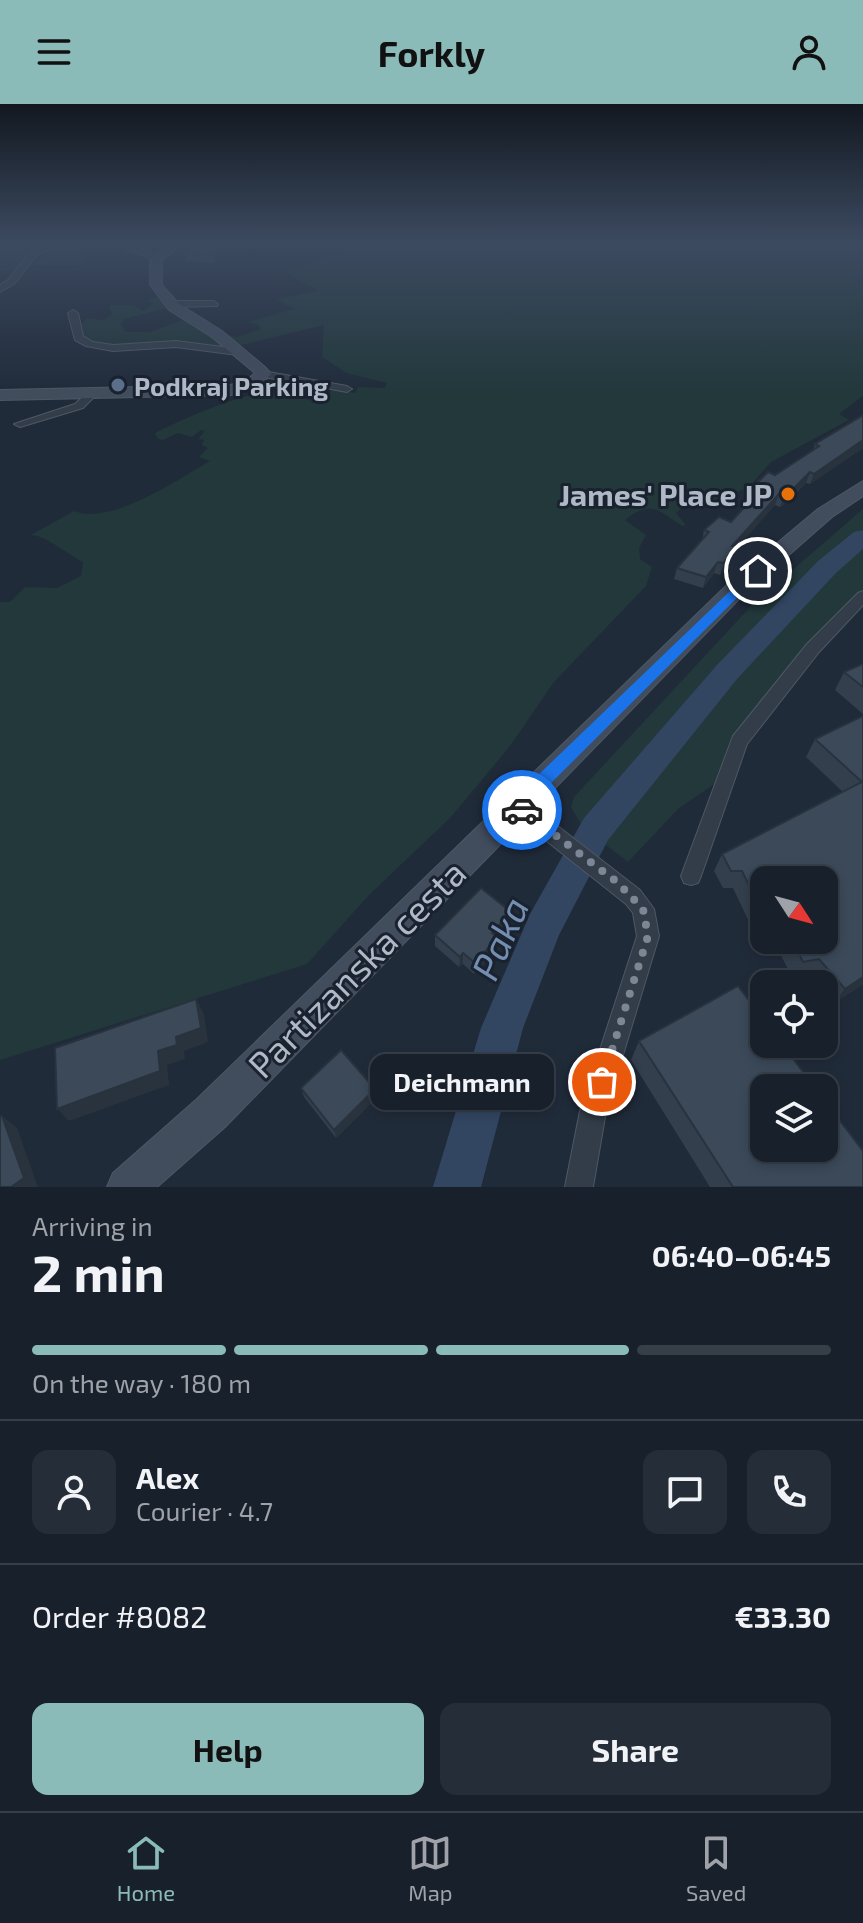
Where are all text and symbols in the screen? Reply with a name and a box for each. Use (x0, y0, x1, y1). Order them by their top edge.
icon: menu (32, 30, 76, 74)
icon: person (787, 30, 831, 74)
text: Forkly (378, 31, 485, 74)
place label: Podkraj Parking (134, 370, 328, 401)
marker: Podkraj Parking (109, 376, 127, 394)
place label: James' Place JP (559, 476, 772, 512)
marker: James' Place JP (779, 485, 797, 503)
pin (724, 537, 792, 605)
icon: home (736, 549, 780, 593)
courier (482, 770, 562, 850)
icon: car (500, 788, 544, 832)
street label: Partizanska cesta (238, 850, 474, 1086)
north arrow (750, 866, 838, 954)
map controls (750, 866, 838, 1162)
water label: Paka (461, 890, 537, 986)
button: locate (750, 970, 838, 1058)
pin (568, 1048, 636, 1116)
callout: Deichmann (370, 1054, 554, 1110)
icon: bag (580, 1060, 624, 1104)
text: Deichmann (393, 1066, 531, 1097)
button: layers (750, 1074, 838, 1162)
text: Arriving in (32, 1210, 153, 1241)
text: 06:40–06:45 (652, 1237, 831, 1273)
text: 2 min (32, 1240, 165, 1302)
text: On the way · 180 m (32, 1367, 251, 1398)
button: person (32, 1450, 116, 1534)
button: chat (643, 1450, 727, 1534)
button: phone (747, 1450, 831, 1534)
text: Alex (136, 1459, 199, 1495)
text: Courier · 4.7 (136, 1495, 273, 1526)
text: Order #8082 (32, 1598, 207, 1634)
text: €33.30 (734, 1598, 831, 1634)
button: Help (32, 1703, 424, 1795)
button: Share (440, 1703, 831, 1795)
tab: Home (117, 1831, 175, 1905)
tab: Map (408, 1831, 453, 1905)
tab: Saved (686, 1831, 746, 1905)

